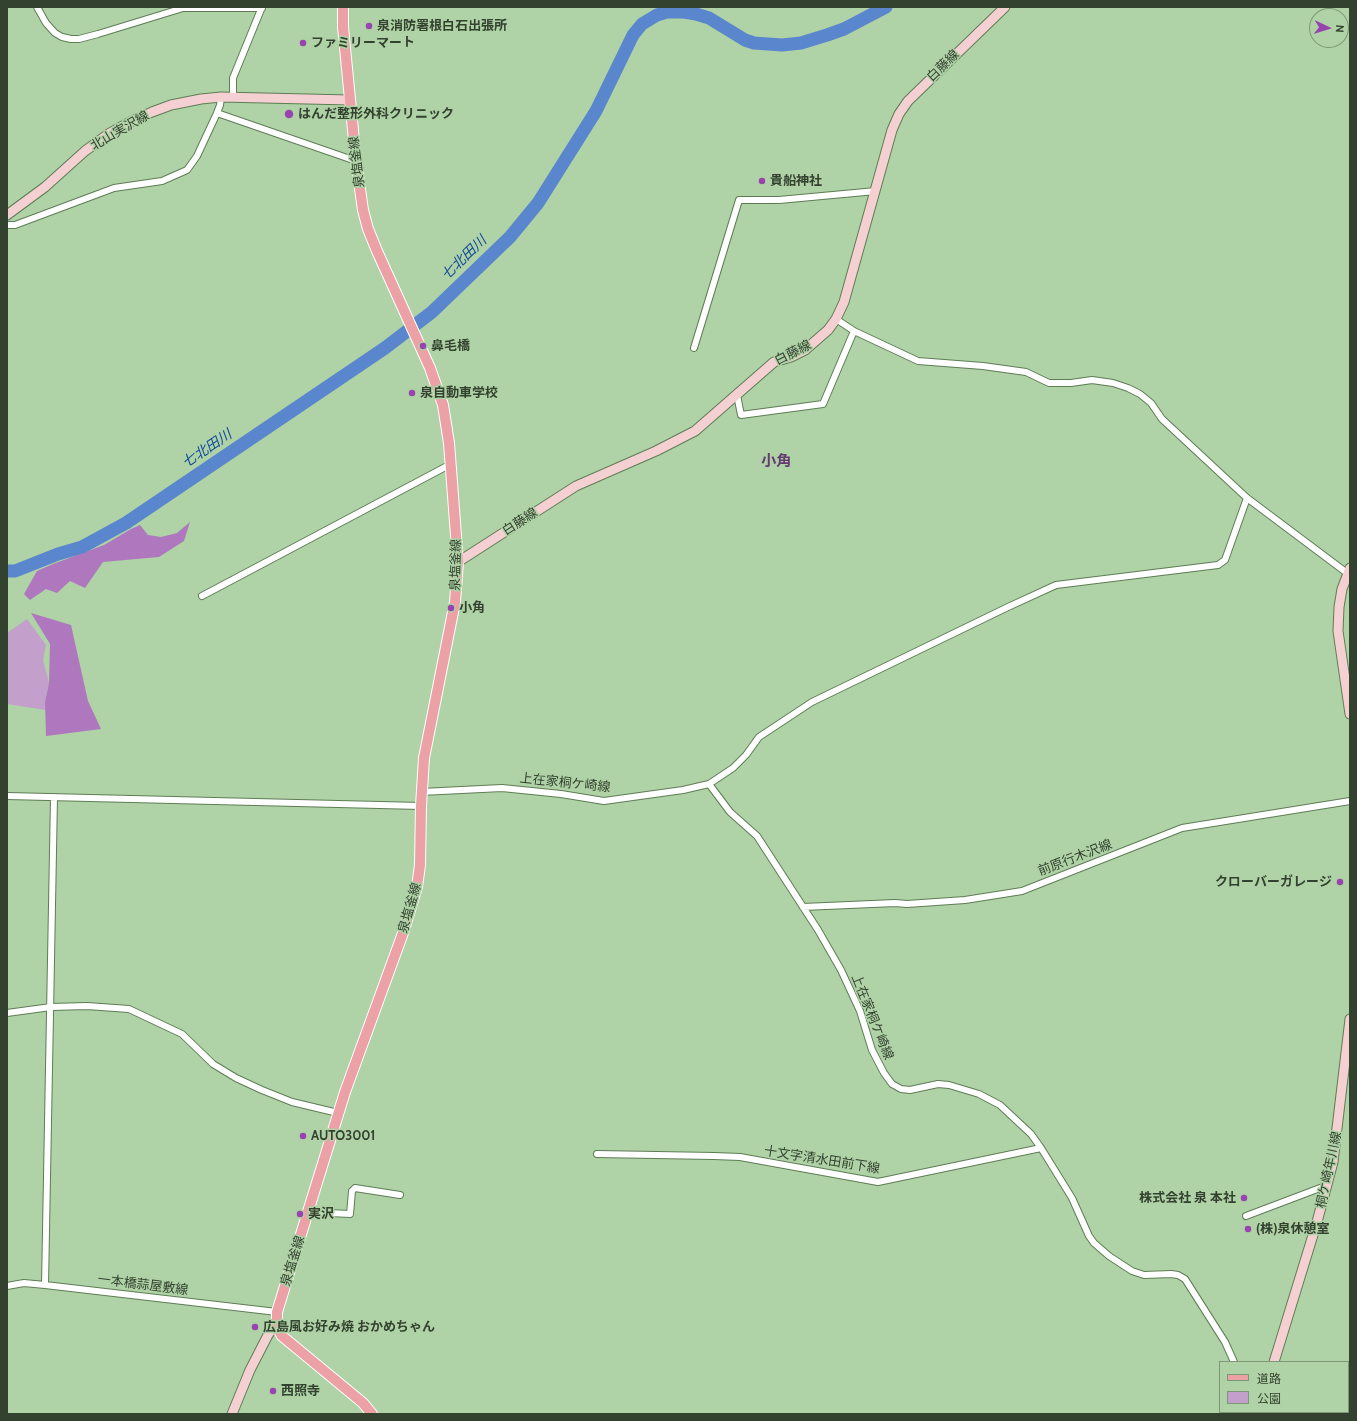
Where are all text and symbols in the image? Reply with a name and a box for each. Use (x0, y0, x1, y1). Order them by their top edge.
north arrow (1309, 8, 1349, 48)
place label: 泉消防署根白石出張所 (377, 18, 507, 34)
marker: 泉消防署根白石出張所 (364, 21, 374, 31)
text: N (1333, 24, 1347, 33)
place label: ファミリーマート (311, 35, 415, 51)
marker: ファミリーマート (298, 38, 308, 48)
street label: 白藤線 (924, 47, 962, 85)
place label: はんだ整形外科クリニック (298, 106, 454, 122)
street label: 北山実沢線 (88, 108, 152, 154)
marker: はんだ整形外科クリニック (283, 108, 295, 120)
street label: 泉塩釜線 (346, 135, 368, 189)
place label: 貴船神社 (770, 173, 822, 189)
marker: 貴船神社 (757, 176, 767, 186)
water label: 七北田川 (438, 233, 490, 283)
street label: 白藤線 (772, 337, 814, 369)
place label: 鼻毛橋 (431, 338, 470, 354)
marker: 鼻毛橋 (418, 341, 428, 351)
place label: 泉自動車学校 (420, 385, 498, 401)
marker: 泉自動車学校 (407, 388, 417, 398)
water label: 七北田川 (179, 426, 235, 472)
district label: 小角 (761, 453, 791, 471)
street label: 白藤線 (499, 505, 541, 539)
street label: 泉塩釜線 (448, 539, 464, 591)
place label: 小角 (459, 600, 485, 616)
marker: 小角 (446, 603, 456, 613)
street label: 上在家桐ケ崎線 (519, 770, 611, 796)
street label: 前原行木沢線 (1036, 837, 1114, 879)
place label: クローバーガレージ (1215, 874, 1332, 890)
marker: クローバーガレージ (1335, 877, 1345, 887)
street label: 泉塩釜線 (395, 881, 425, 935)
street label: 上在家桐ケ崎線 (848, 972, 896, 1062)
place label: AUTO3001 (311, 1128, 375, 1144)
street label: 桐ケ崎年川線 (1313, 1130, 1345, 1210)
marker: AUTO3001 (298, 1131, 308, 1141)
street label: 十文字清水田前下線 (763, 1143, 881, 1177)
place label: 株式会社 泉 本社 (1139, 1190, 1236, 1206)
marker: 株式会社 泉 本社 (1239, 1193, 1249, 1203)
place label: 実沢 (308, 1206, 334, 1222)
marker: 実沢 (295, 1209, 305, 1219)
place label: (株)泉休憩室 (1256, 1221, 1330, 1237)
marker: (株)泉休憩室 (1243, 1224, 1253, 1234)
street label: 泉塩釜線 (278, 1234, 308, 1288)
street label: 一本橋蒜屋敷線 (97, 1272, 189, 1298)
place label: 広島風お好み焼 おかめちゃん (263, 1319, 435, 1335)
marker: 広島風お好み焼 おかめちゃん (250, 1322, 260, 1332)
legend (1219, 1361, 1349, 1413)
text: 道路 (1257, 1371, 1281, 1386)
place label: 西照寺 (281, 1383, 320, 1399)
marker: 西照寺 (268, 1386, 278, 1396)
text: 公園 (1257, 1391, 1281, 1406)

